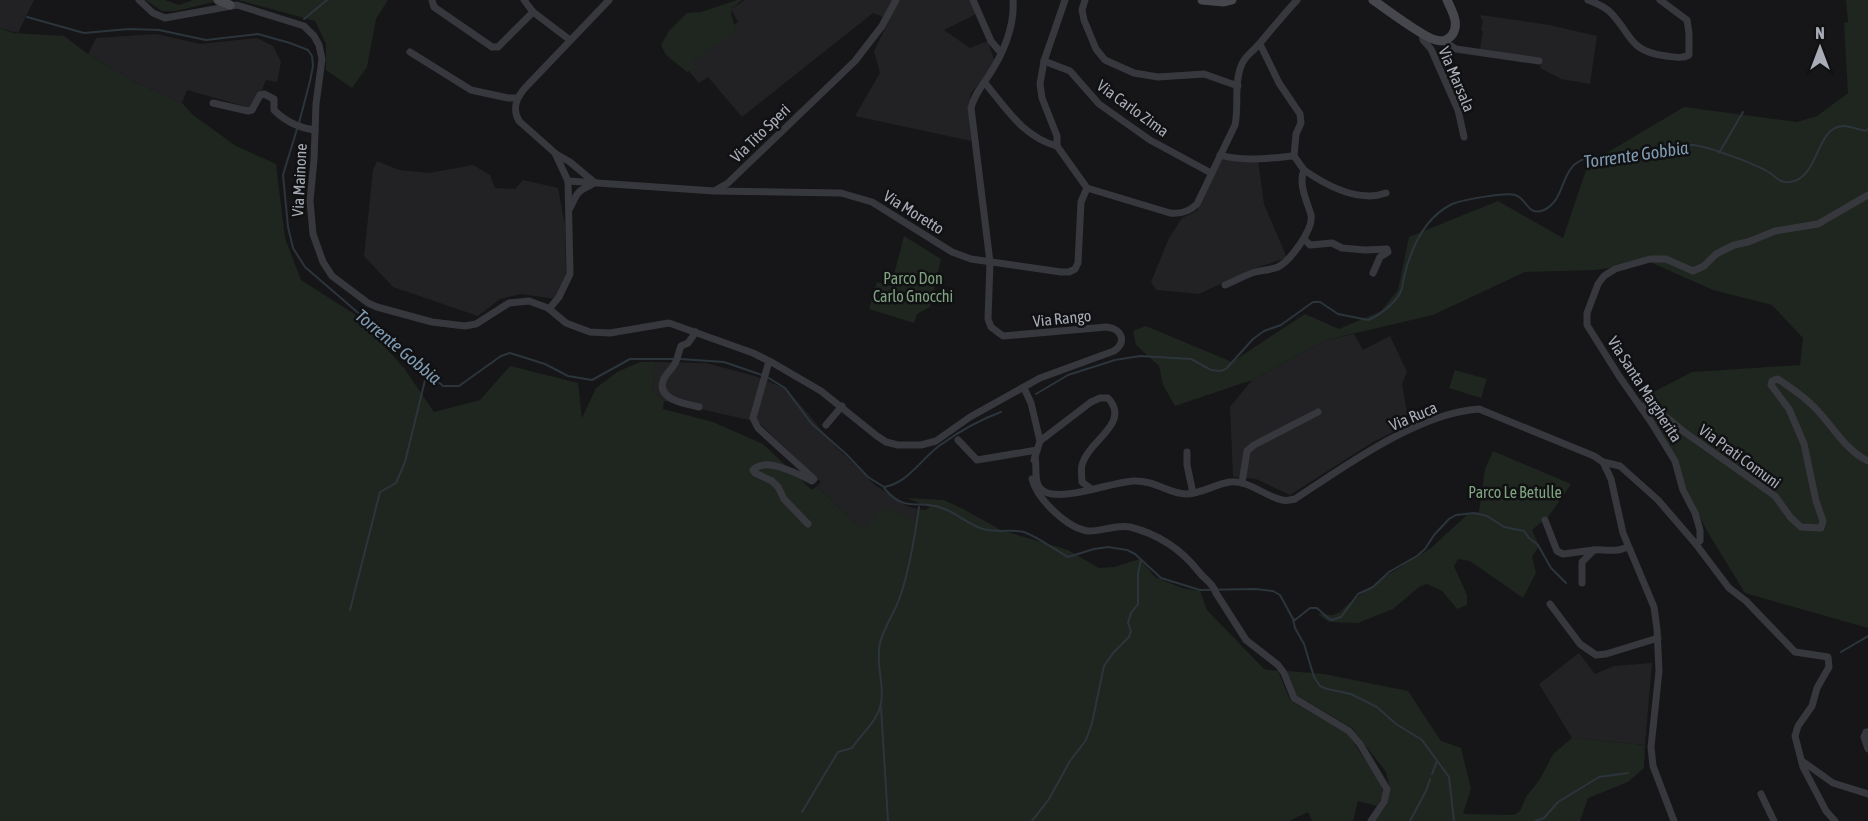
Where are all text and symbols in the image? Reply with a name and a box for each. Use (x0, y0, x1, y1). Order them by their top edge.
north arrow (1790, 18, 1850, 78)
text: N (1815, 24, 1825, 42)
street label: Via Marsala (1435, 44, 1479, 114)
street label: Via Carlo Zima (1094, 76, 1172, 140)
street label: Via Tito Speri (727, 100, 794, 166)
water label: Torrente Gobbia (1582, 137, 1690, 172)
street label: Via Mainone (288, 143, 310, 217)
street label: Via Moretto (880, 186, 948, 238)
park label: Parco Don Carlo Gnocchi (873, 269, 953, 305)
water label: Torrente Gobbia (351, 305, 446, 389)
street label: Via Rango (1032, 306, 1092, 331)
street label: Via Santa Margherita (1603, 333, 1686, 446)
street label: Via Ruca (1386, 398, 1440, 434)
street label: Via Prati Comuni (1696, 420, 1784, 492)
park label: Parco Le Betulle (1468, 483, 1562, 501)

